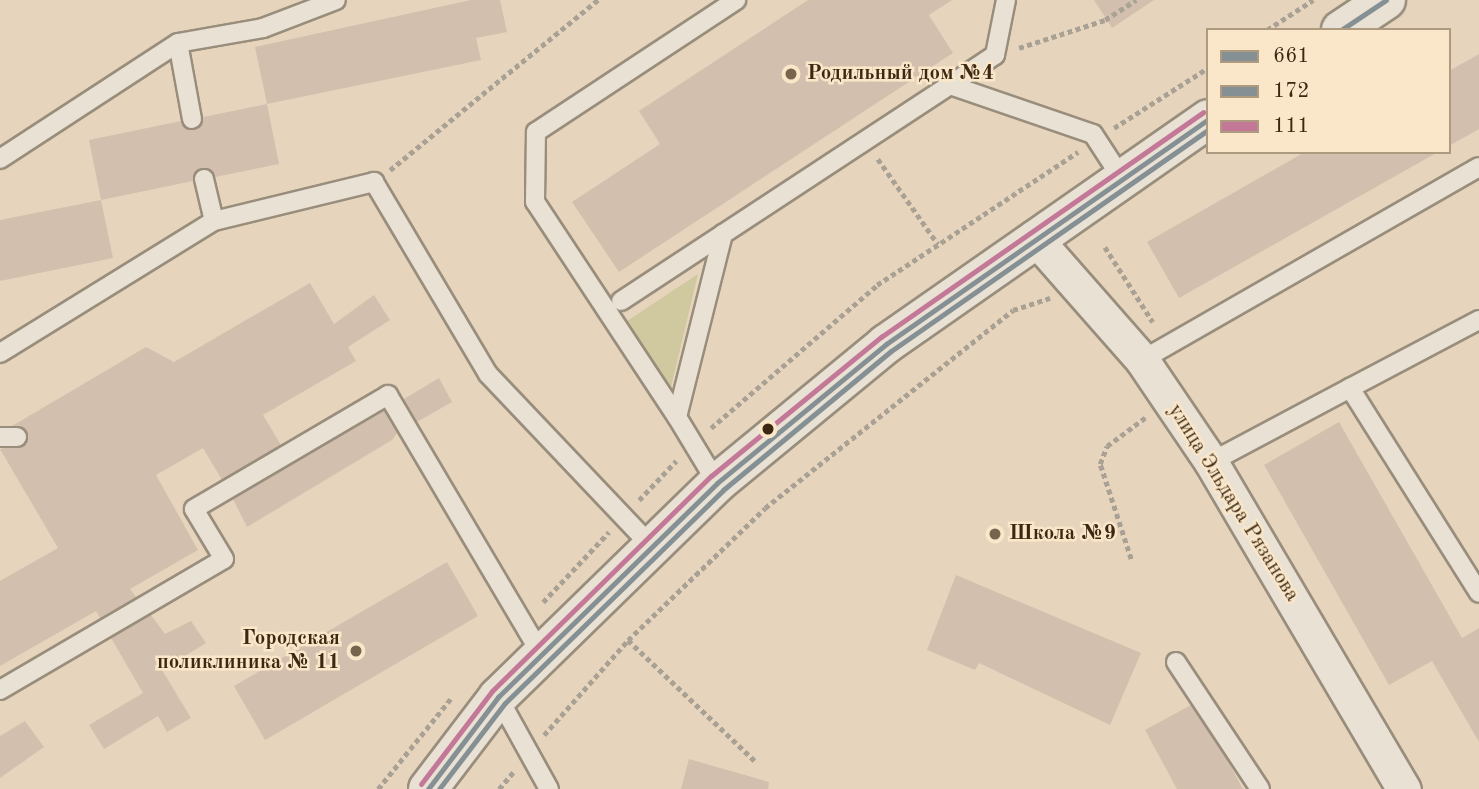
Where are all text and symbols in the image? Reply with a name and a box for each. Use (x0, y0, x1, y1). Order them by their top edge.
legend (1206, 28, 1451, 154)
text: 661 (1273, 46, 1310, 67)
place label: Родильный дом №4 (807, 61, 994, 87)
marker: Родильный дом №4 (781, 64, 801, 84)
text: 172 (1273, 81, 1310, 102)
text: 111 (1273, 116, 1310, 137)
street label: улица Эльдара Рязанова (1162, 400, 1304, 606)
unlabelled marker (761, 422, 775, 436)
place label: Школа №9 (1009, 521, 1116, 547)
marker: Школа №9 (987, 526, 1003, 542)
place label: Городская поликлиника № 11 (157, 626, 340, 676)
marker: Городская поликлиника № 11 (346, 641, 366, 661)

